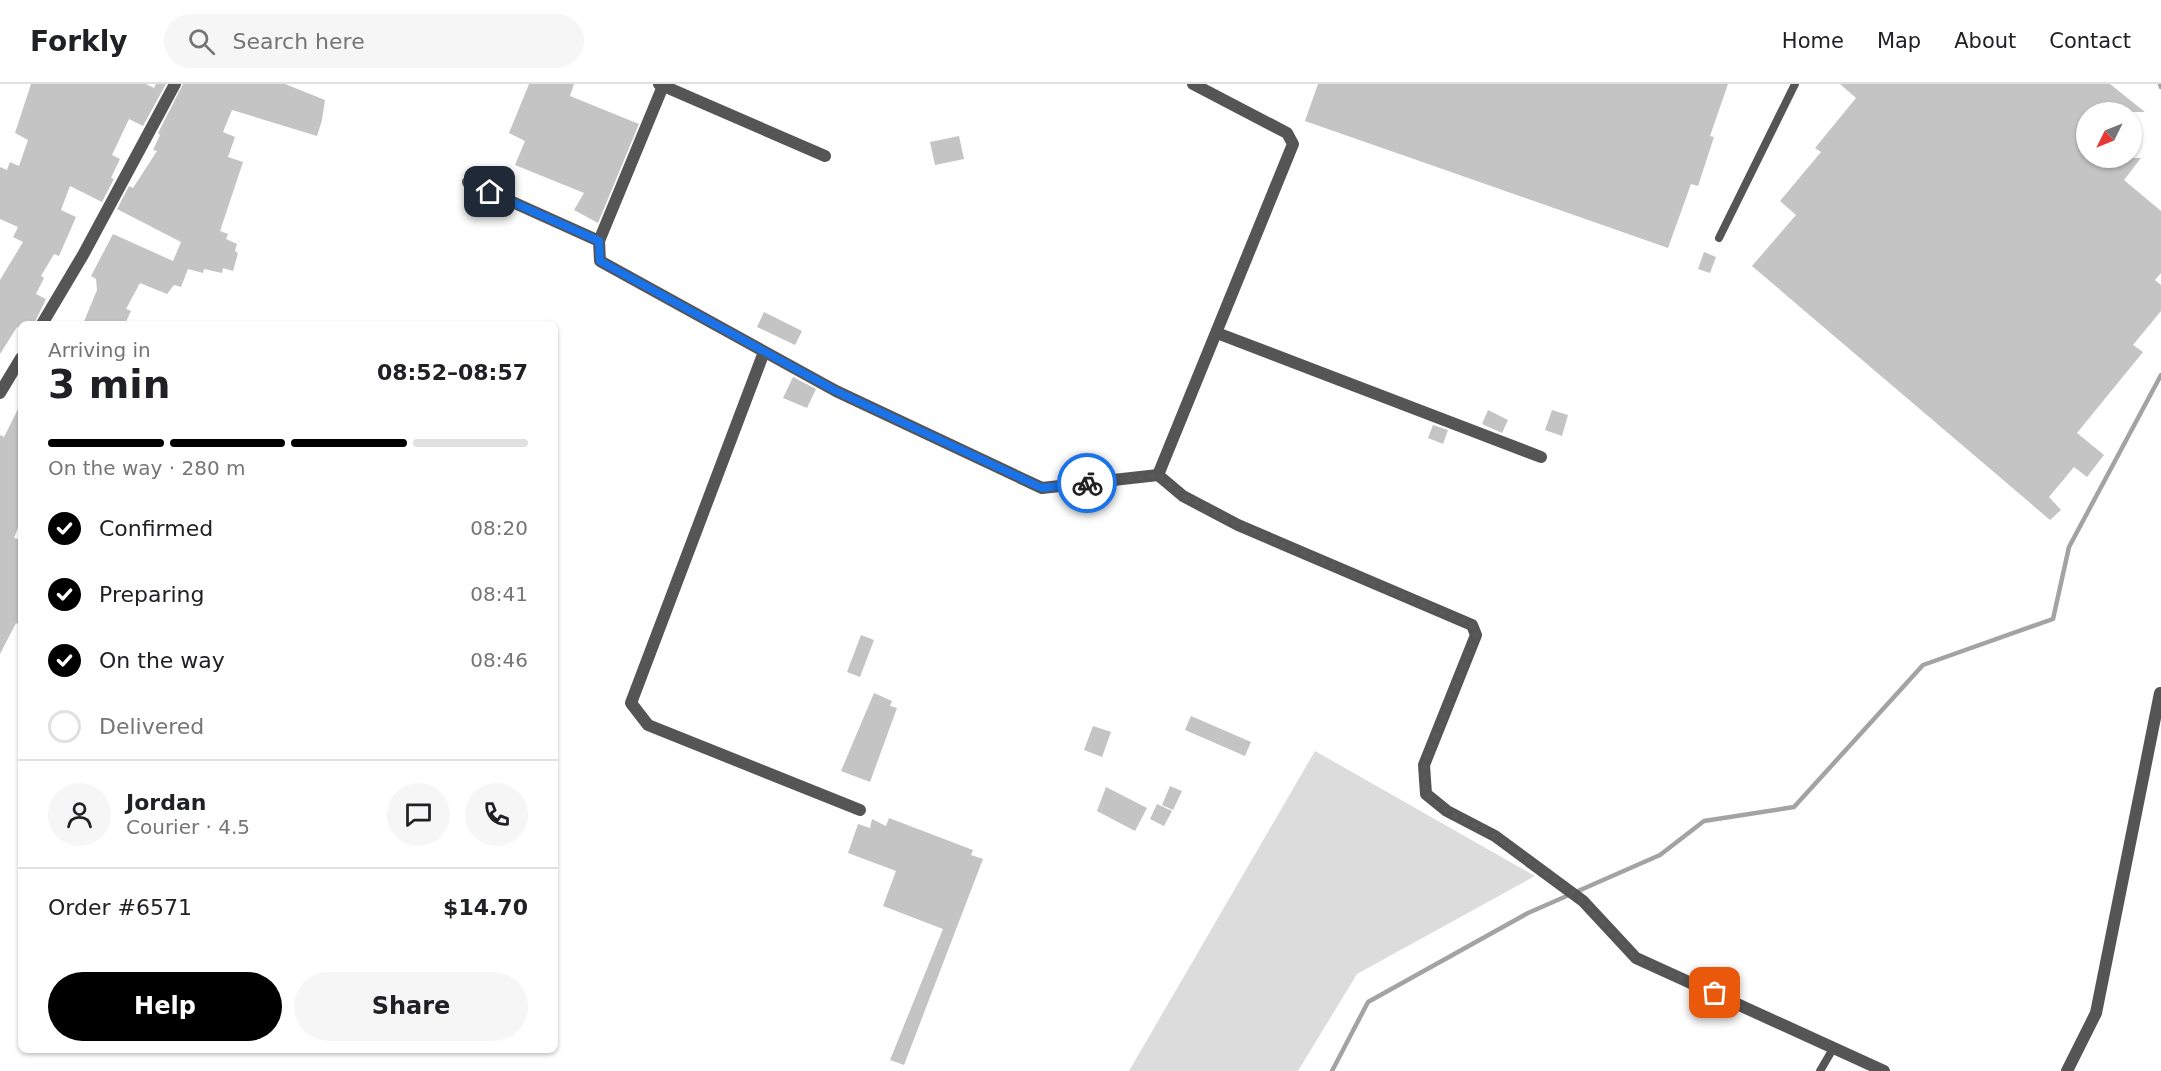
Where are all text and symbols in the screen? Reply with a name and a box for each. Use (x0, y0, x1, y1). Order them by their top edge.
search box (164, 14, 584, 68)
text: Forkly (30, 25, 128, 58)
icon: search (185, 25, 218, 58)
text: Search here (233, 29, 365, 54)
text: Home (1782, 29, 1844, 53)
text: Map (1877, 29, 1921, 53)
text: About (1954, 29, 2016, 53)
text: Contact (2049, 29, 2131, 53)
north arrow (2076, 102, 2142, 168)
map controls (2076, 102, 2142, 168)
pin (464, 166, 515, 217)
icon: home (473, 175, 506, 208)
text: Arriving in (48, 338, 151, 362)
text: 08:52–08:57 (377, 360, 528, 385)
text: 3 min (48, 362, 170, 407)
courier (1057, 453, 1117, 513)
text: On the way · 280 m (48, 456, 246, 480)
icon: bike (1071, 467, 1104, 500)
icon: check (48, 512, 81, 545)
text: Confirmed (99, 516, 213, 541)
text: 08:20 (470, 516, 528, 540)
icon: check (48, 578, 81, 611)
text: Preparing (99, 582, 205, 607)
text: 08:41 (470, 582, 528, 606)
icon: check (48, 644, 81, 677)
text: On the way (99, 648, 225, 673)
text: 08:46 (470, 648, 528, 672)
text: Delivered (99, 714, 204, 739)
button: person (48, 783, 111, 846)
button: chat (387, 783, 450, 846)
button: phone (465, 783, 528, 846)
text: Jordan (126, 790, 206, 815)
text: Courier · 4.5 (126, 815, 250, 839)
text: Order #6571 (48, 895, 192, 920)
text: $14.70 (443, 895, 528, 920)
pin (1689, 967, 1740, 1018)
button: Help (48, 972, 282, 1041)
button: Share (294, 972, 528, 1041)
icon: bag (1698, 976, 1731, 1009)

